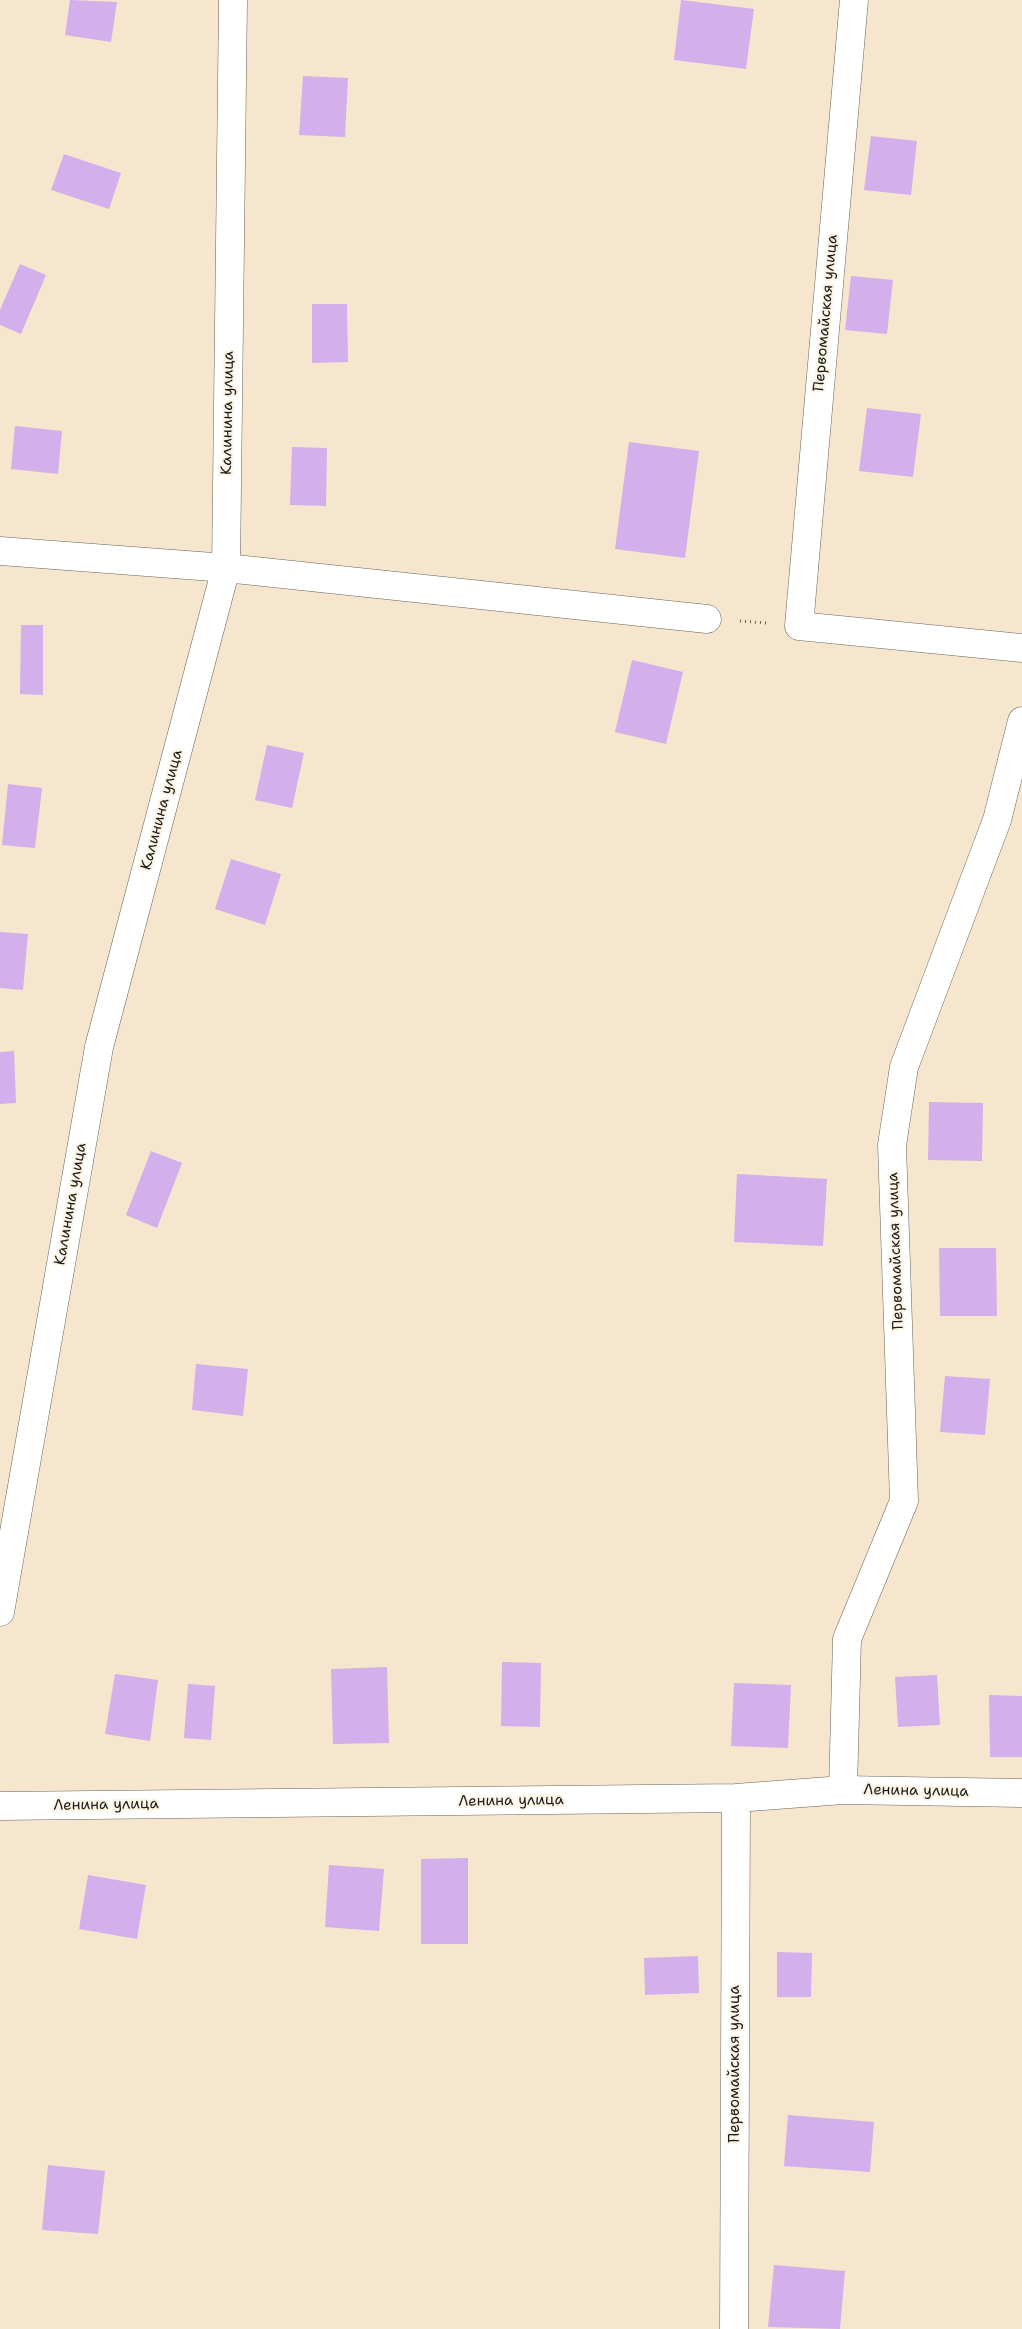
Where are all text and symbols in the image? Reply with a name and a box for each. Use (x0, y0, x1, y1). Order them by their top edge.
street label: Первомайская улица (810, 234, 842, 392)
street label: Калинина улица (218, 351, 238, 475)
street label: Калинина улица (137, 748, 187, 872)
street label: Калинина улица (51, 1141, 91, 1267)
street label: Первомайская улица (884, 1172, 908, 1330)
street label: Ленина улица (863, 1781, 969, 1801)
street label: Ленина улица (458, 1791, 564, 1811)
street label: Ленина улица (53, 1795, 159, 1815)
street label: Первомайская улица (726, 1985, 744, 2143)

